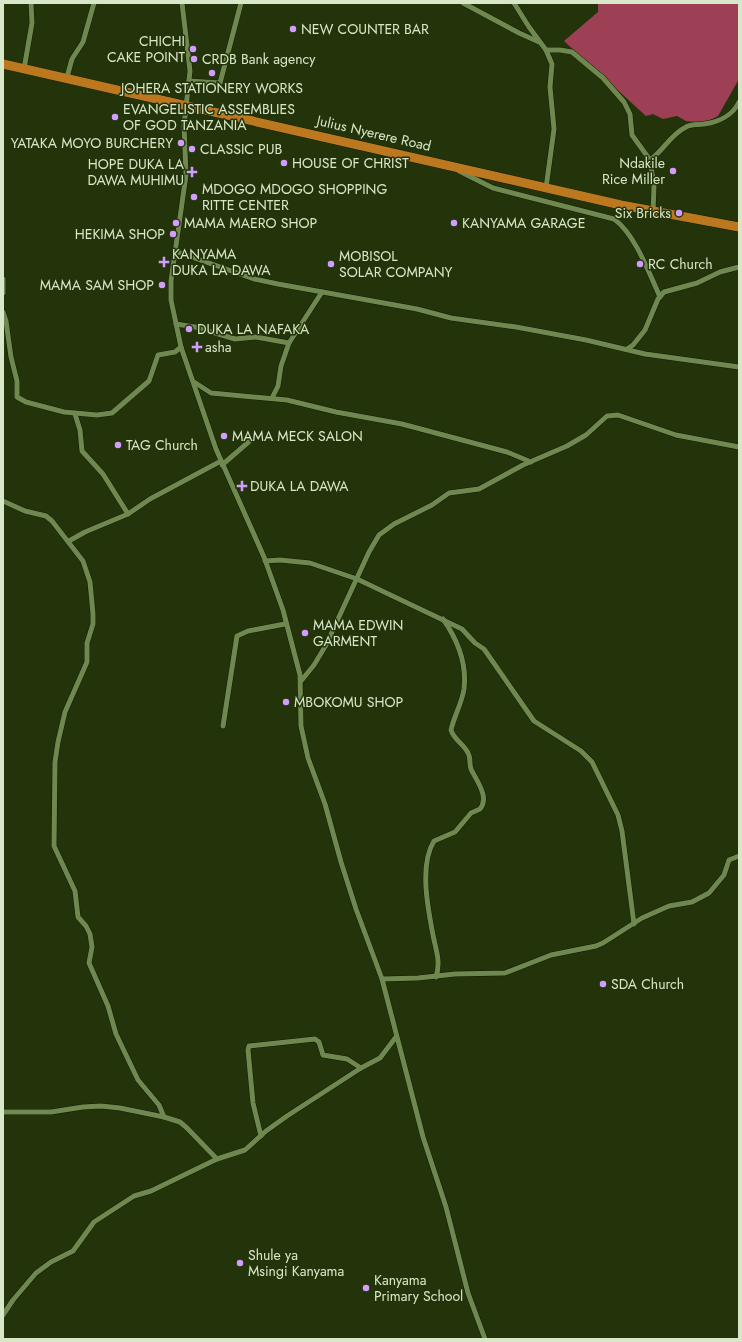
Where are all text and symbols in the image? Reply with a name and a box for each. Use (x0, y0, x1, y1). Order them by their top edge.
place label: NEW COUNTER BAR (301, 19, 429, 39)
marker: NEW COUNTER BAR (288, 24, 298, 34)
place label: CHICHI CAKE POINT (107, 31, 185, 67)
marker: CHICHI CAKE POINT (188, 44, 198, 54)
place label: CRDB Bank agency (202, 49, 316, 69)
marker: CRDB Bank agency (189, 54, 199, 64)
marker: JOHERA STATIONERY WORKS (207, 68, 217, 78)
place label: JOHERA STATIONERY WORKS (119, 78, 303, 98)
place label: EVANGELISTIC ASSEMBLIES OF GOD TANZANIA (123, 99, 295, 135)
street label: Julius Nyerere Road (313, 110, 433, 156)
marker: EVANGELISTIC ASSEMBLIES OF GOD TANZANIA (110, 112, 120, 122)
place label: YATAKA MOYO BURCHERY (11, 133, 173, 153)
marker: YATAKA MOYO BURCHERY (176, 138, 186, 148)
place label: CLASSIC PUB (200, 139, 283, 159)
marker: CLASSIC PUB (187, 144, 197, 154)
place label: HOUSE OF CHRIST (292, 153, 409, 173)
place label: Ndakile Rice Miller (602, 153, 665, 189)
place label: HOPE DUKA LA DAWA MUHIMU (88, 154, 185, 190)
marker: HOUSE OF CHRIST (279, 158, 289, 168)
marker: Ndakile Rice Miller (668, 166, 678, 176)
marker: HOPE DUKA LA DAWA MUHIMU (187, 167, 197, 177)
place label: MDOGO MDOGO SHOPPING RITTE CENTER (202, 179, 387, 215)
marker: MDOGO MDOGO SHOPPING RITTE CENTER (189, 192, 199, 202)
place label: Six Bricks (615, 203, 671, 223)
marker: Six Bricks (674, 208, 684, 218)
place label: MAMA MAERO SHOP (184, 213, 317, 233)
place label: KANYAMA GARAGE (462, 213, 585, 233)
marker: MAMA MAERO SHOP (171, 218, 181, 228)
marker: KANYAMA GARAGE (449, 218, 459, 228)
place label: HEKIMA SHOP (75, 224, 165, 244)
marker: HEKIMA SHOP (168, 229, 178, 239)
place label: KANYAMA DUKA LA DAWA (172, 244, 271, 280)
place label: MOBISOL SOLAR COMPANY (339, 246, 453, 282)
place label: RC Church (648, 254, 713, 274)
marker: KANYAMA DUKA LA DAWA (159, 257, 169, 267)
marker: MOBISOL SOLAR COMPANY (326, 259, 336, 269)
marker: RC Church (635, 259, 645, 269)
place label: MAMA SAM SHOP (40, 275, 154, 295)
marker: MAMA SAM SHOP (157, 280, 167, 290)
place label: DUKA LA NAFAKA (197, 319, 310, 339)
marker: DUKA LA NAFAKA (184, 324, 194, 334)
place label: asha (205, 337, 231, 357)
marker: asha (192, 342, 202, 352)
place label: MAMA MECK SALON (232, 426, 363, 446)
marker: MAMA MECK SALON (219, 431, 229, 441)
place label: TAG Church (126, 435, 198, 455)
marker: TAG Church (113, 440, 123, 450)
place label: DUKA LA DAWA (250, 476, 349, 496)
marker: DUKA LA DAWA (237, 481, 247, 491)
place label: MAMA EDWIN GARMENT (313, 615, 403, 651)
marker: MAMA EDWIN GARMENT (300, 628, 310, 638)
place label: MBOKOMU SHOP (294, 692, 404, 712)
marker: MBOKOMU SHOP (281, 697, 291, 707)
place label: SDA Church (611, 974, 684, 994)
marker: SDA Church (598, 979, 608, 989)
place label: Shule ya Msingi Kanyama (248, 1245, 344, 1281)
marker: Shule ya Msingi Kanyama (235, 1258, 245, 1268)
place label: Kanyama Primary School (374, 1270, 463, 1306)
marker: Kanyama Primary School (361, 1283, 371, 1293)

